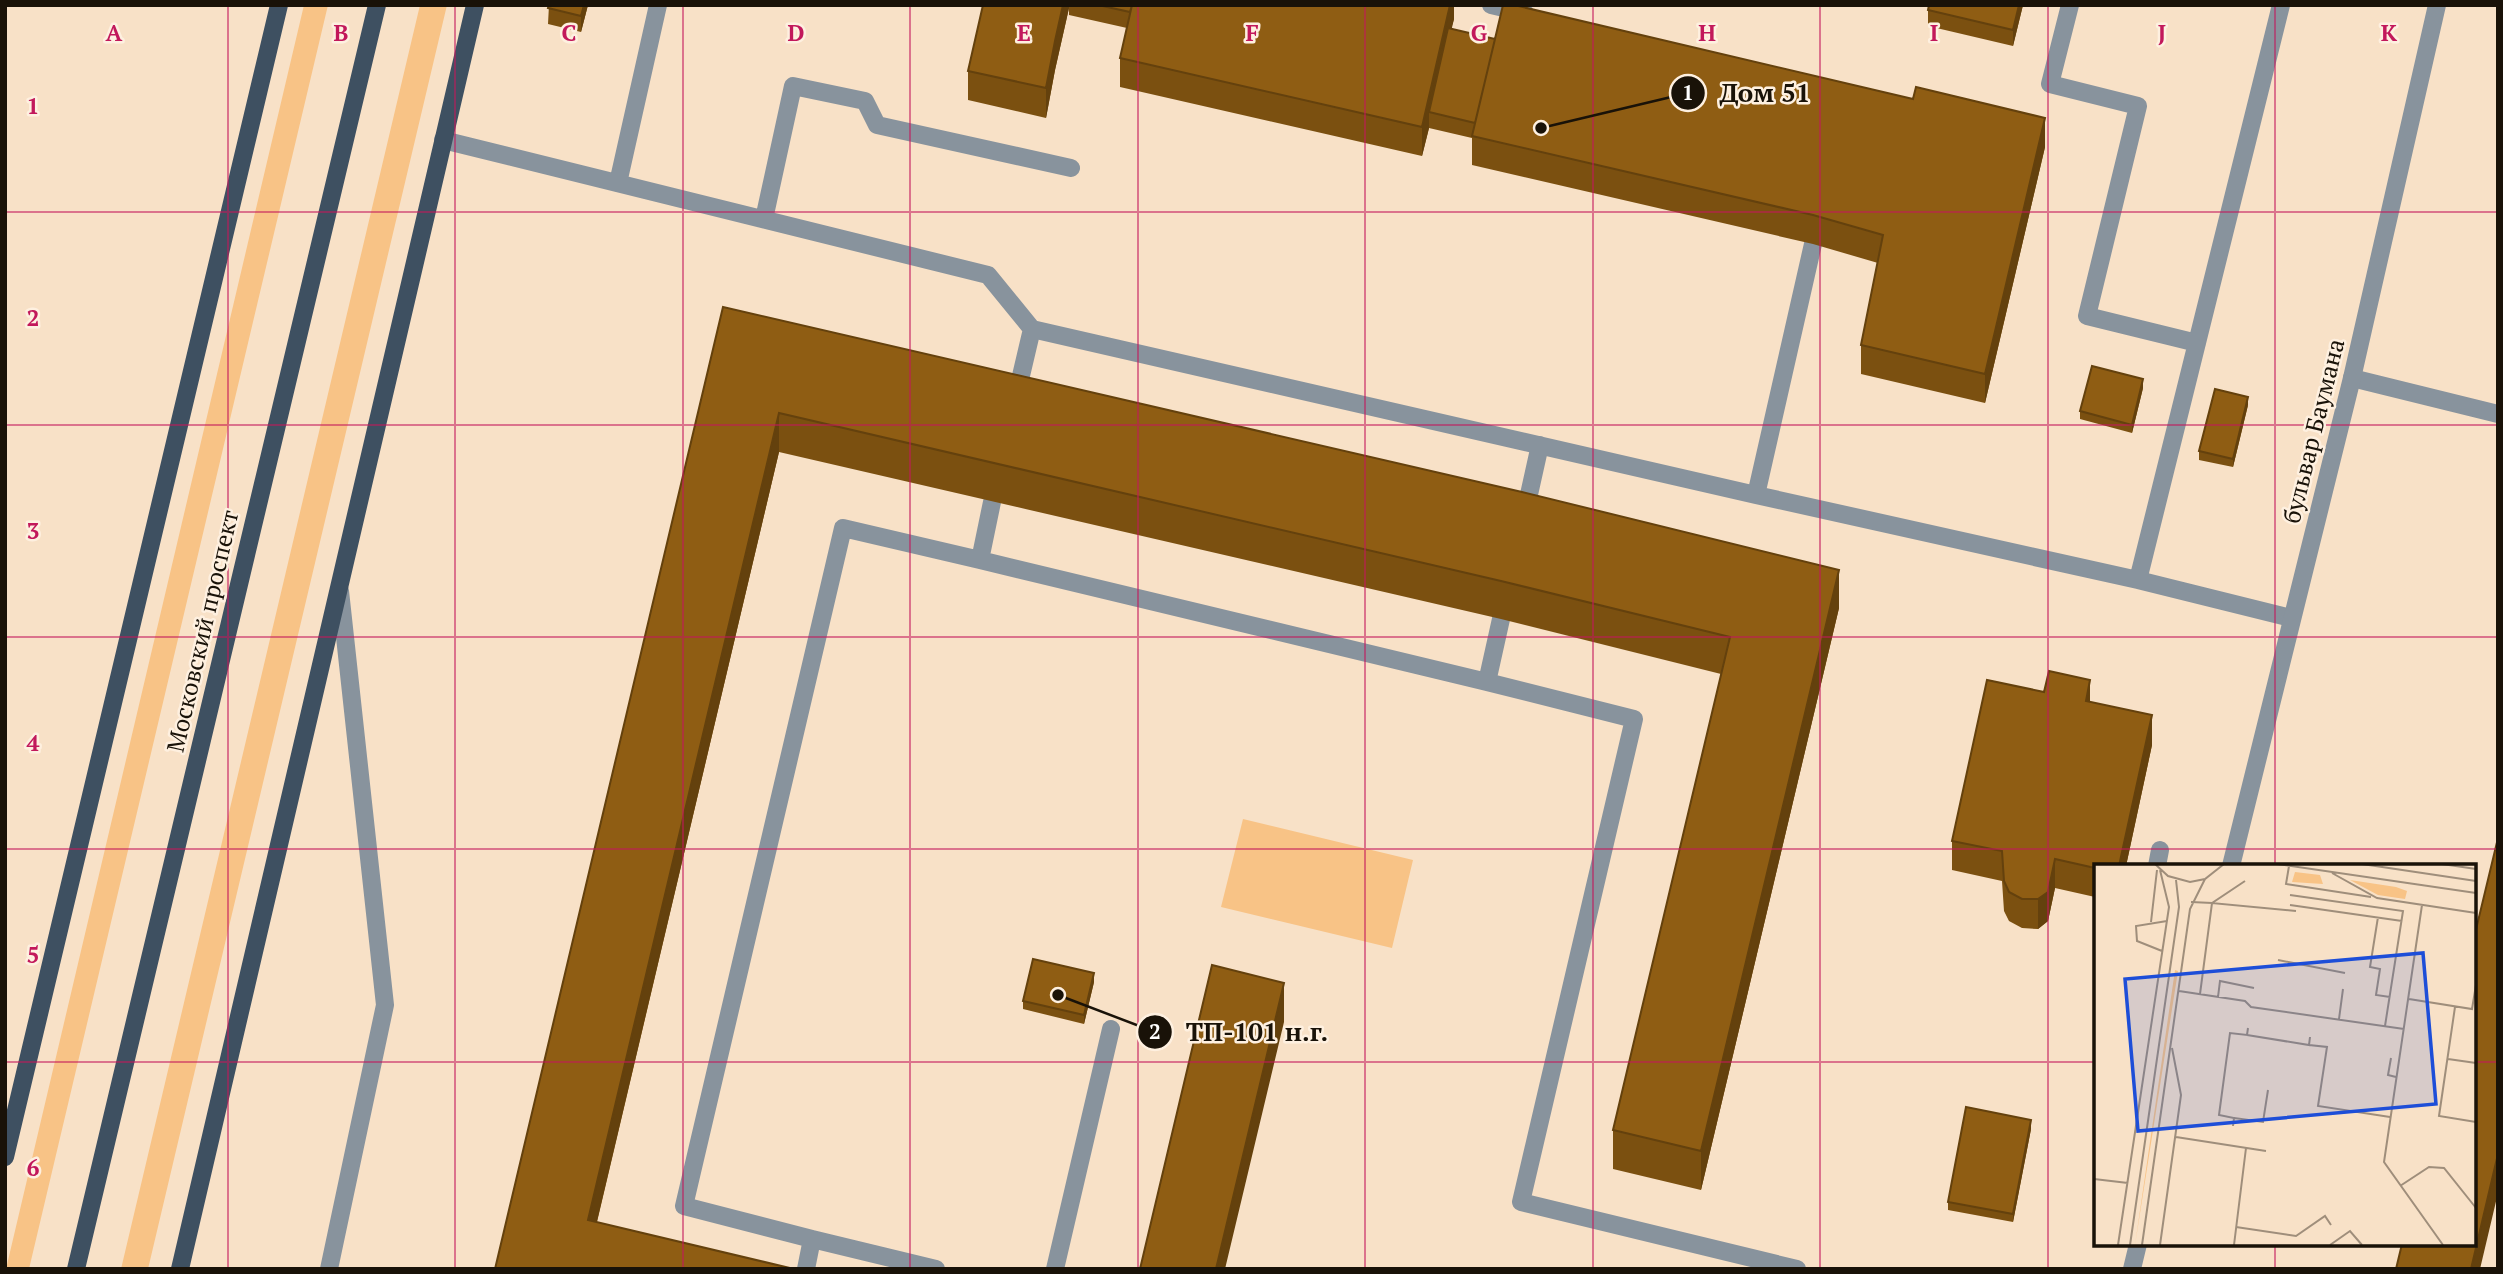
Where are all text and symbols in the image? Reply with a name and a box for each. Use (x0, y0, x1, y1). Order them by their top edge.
text: A (106, 17, 123, 48)
text: B (334, 17, 349, 48)
text: C (562, 17, 577, 48)
text: D (788, 17, 805, 48)
text: E (1017, 17, 1031, 48)
text: F (1245, 17, 1259, 48)
text: G (1471, 17, 1488, 48)
text: H (1698, 17, 1716, 48)
text: I (1930, 17, 1938, 48)
text: J (2158, 17, 2166, 48)
text: K (2381, 17, 2398, 48)
callout: Дом 51 (1670, 69, 1824, 116)
text: Дом 51 (1719, 75, 1811, 109)
text: 1 (1682, 78, 1694, 106)
text: 1 (27, 90, 40, 121)
text: 2 (27, 302, 40, 333)
street label: бульвар Баумана (2275, 335, 2351, 527)
street label: Московский проспект (159, 507, 245, 755)
text: 3 (27, 515, 40, 546)
text: 4 (27, 727, 40, 758)
inset map (2094, 864, 2475, 1246)
text: 5 (27, 939, 40, 970)
callout: ТП-101 н.г. (1137, 1008, 1343, 1055)
text: ТП-101 н.г. (1186, 1014, 1328, 1048)
text: 2 (1149, 1017, 1161, 1045)
text: 6 (27, 1152, 40, 1183)

